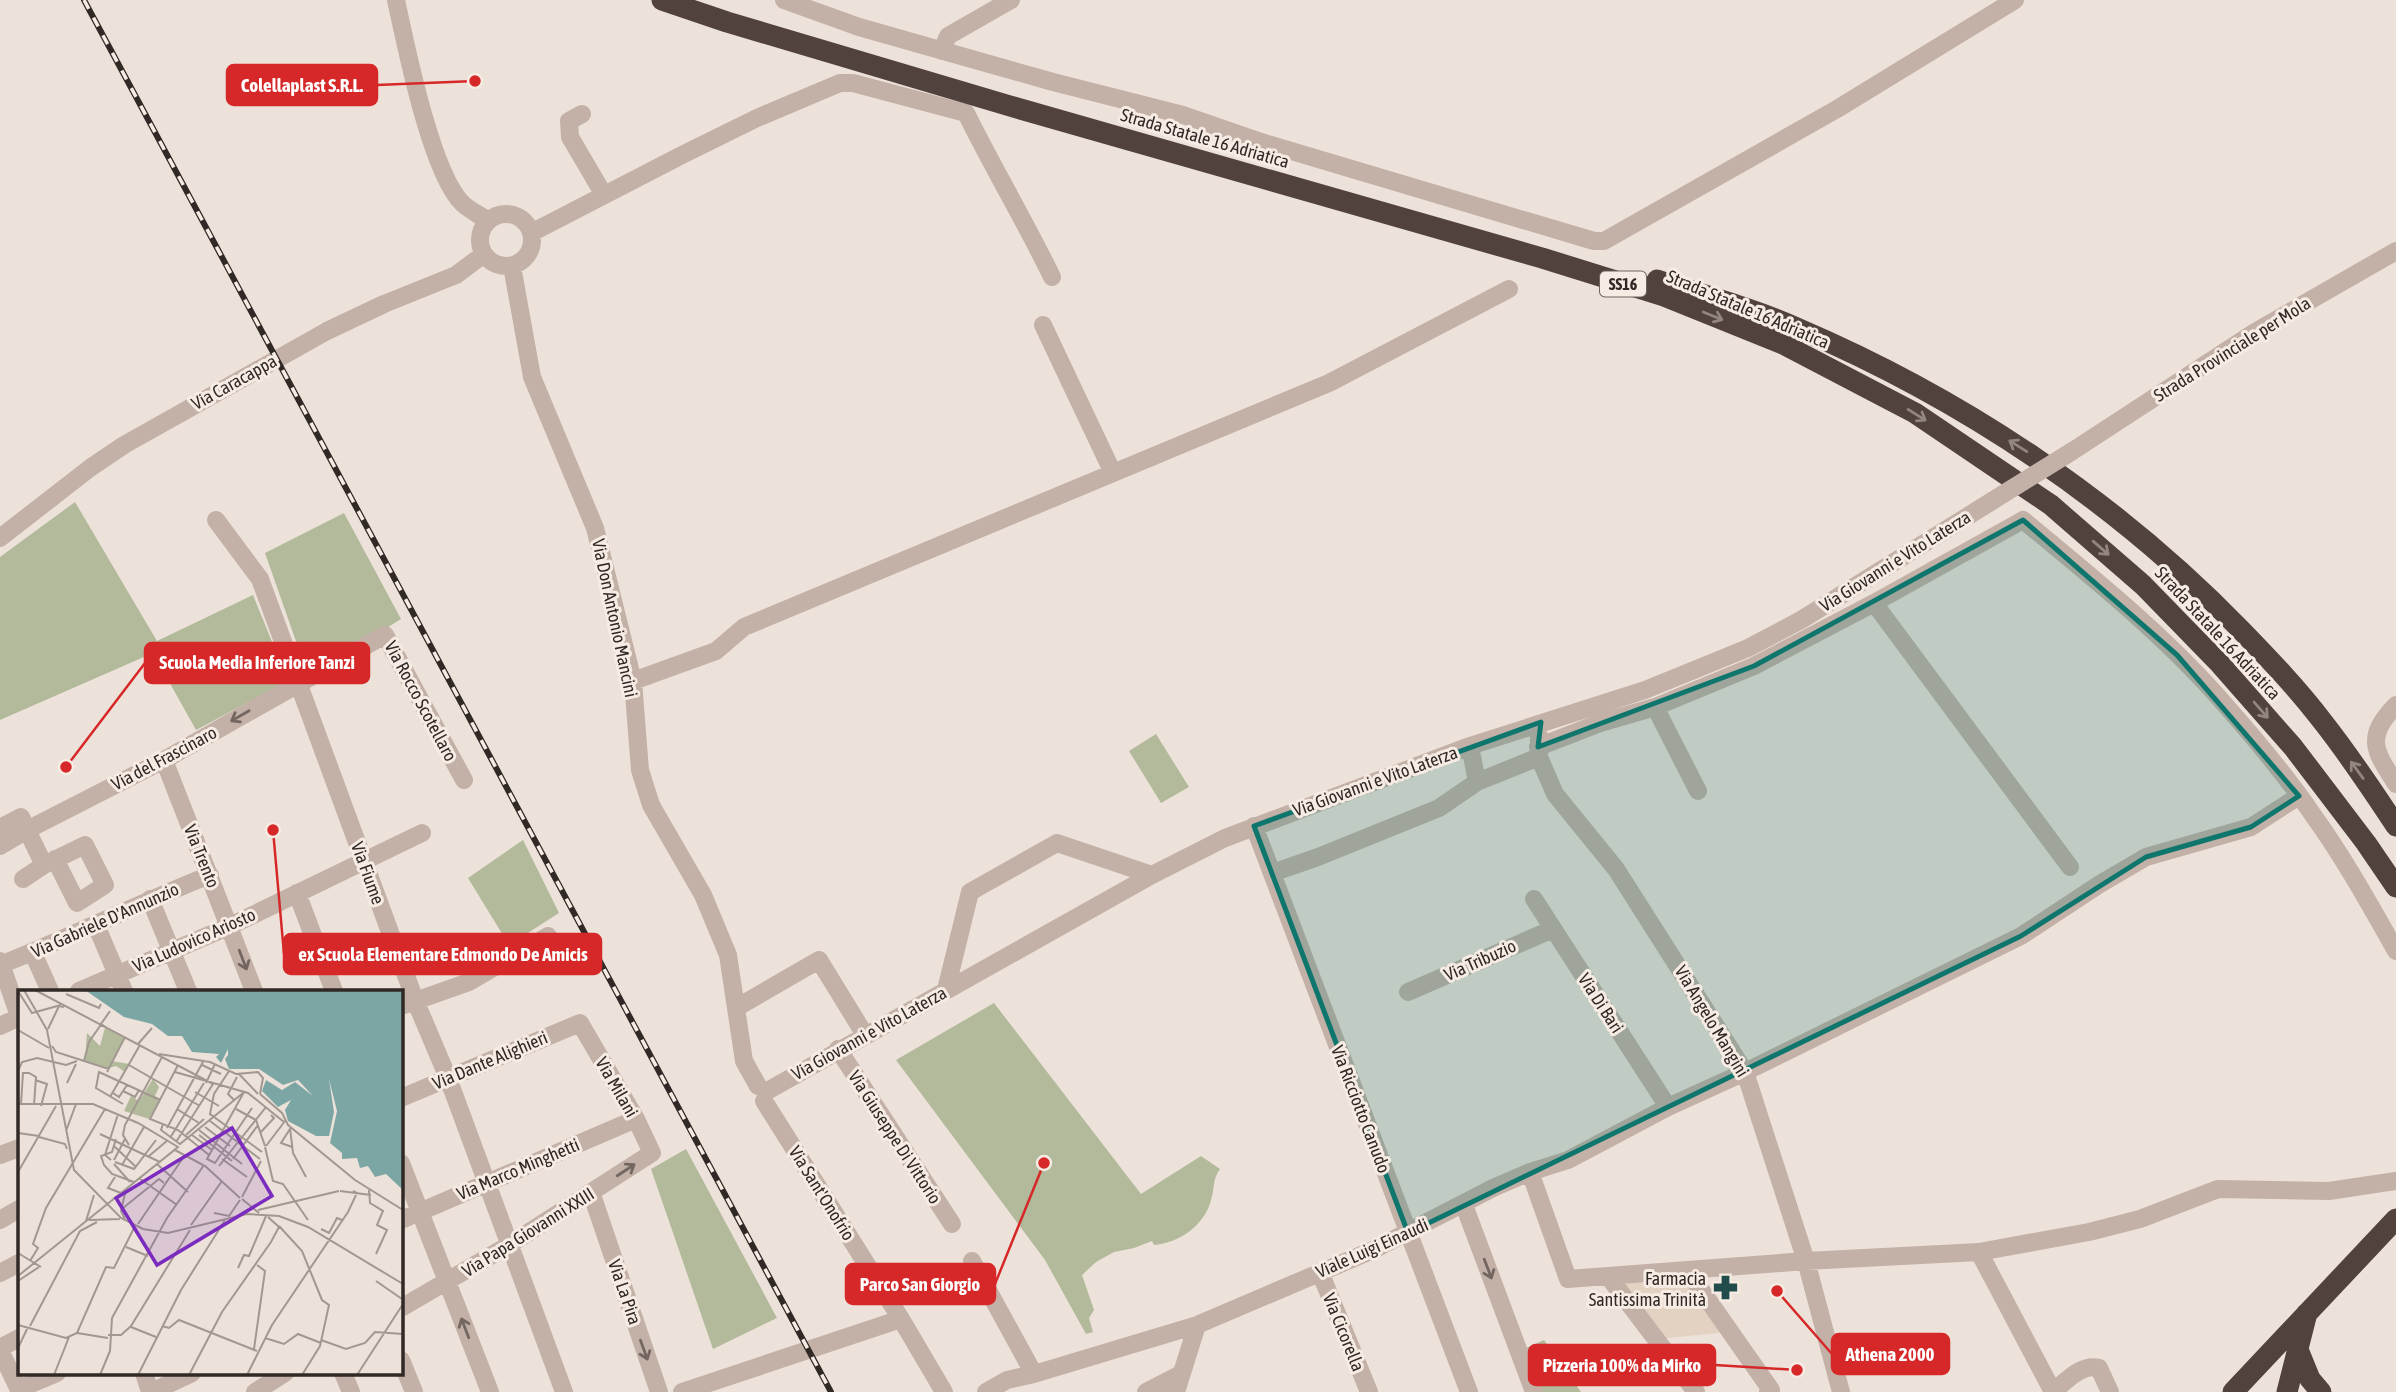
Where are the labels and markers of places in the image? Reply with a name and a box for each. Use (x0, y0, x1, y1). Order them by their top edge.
callout: Colellaplast S.R.L. (227, 65, 377, 105)
callout: Scuola Media Inferiore Tanzi (145, 643, 369, 683)
callout: ex Scuola Elementare Edmondo De Amicis (284, 934, 601, 974)
callout: Parco San Giorgio (846, 1264, 995, 1304)
place label: Farmacia Santissima Trinità (1589, 1268, 1706, 1310)
pharmacy icon: Farmacia Santissima Trinità (1712, 1274, 1740, 1302)
callout: Athena 2000 (1832, 1334, 1949, 1374)
callout: Pizzeria 100% da Mirko (1529, 1345, 1715, 1385)

